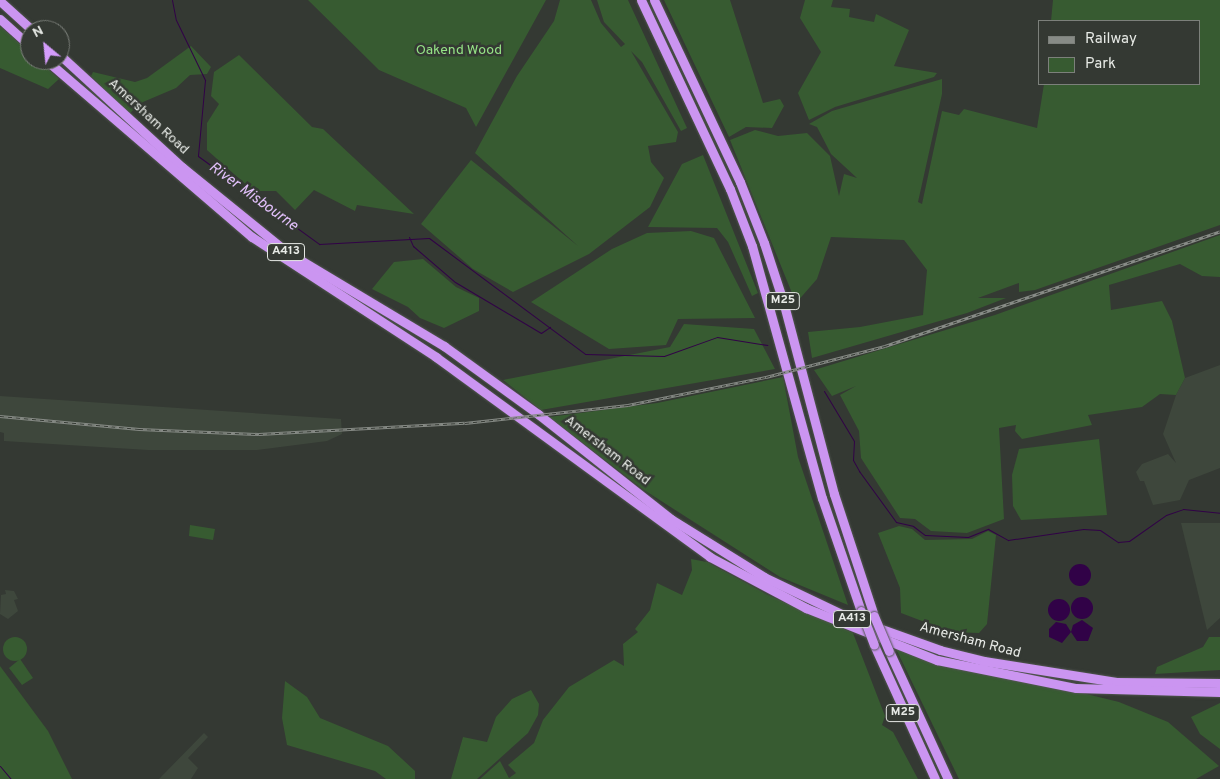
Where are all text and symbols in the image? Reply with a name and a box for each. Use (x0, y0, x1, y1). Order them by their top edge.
north arrow (20, 20, 70, 70)
legend (1038, 20, 1200, 85)
text: N (30, 22, 47, 42)
text: Railway (1085, 30, 1137, 49)
park label: Oakend Wood (416, 43, 502, 59)
text: Park (1085, 55, 1116, 74)
street label: Amersham Road (104, 75, 192, 159)
water label: River Misbourne (205, 159, 301, 235)
road number: A413 (266, 242, 306, 262)
road number: M25 (766, 292, 800, 310)
street label: Amersham Road (561, 412, 653, 490)
road number: A413 (832, 610, 872, 628)
street label: Amersham Road (918, 619, 1022, 663)
road number: M25 (886, 704, 920, 722)

